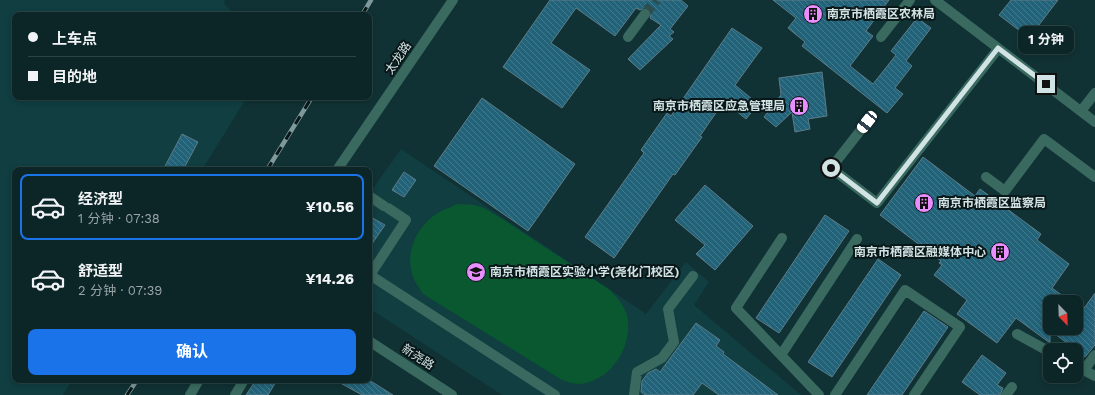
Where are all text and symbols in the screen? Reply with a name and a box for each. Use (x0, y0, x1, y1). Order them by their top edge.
building icon: 南京市栖霞区农林局 (802, 3, 824, 25)
place label: 南京市栖霞区农林局 (827, 7, 935, 21)
callout: 1 分钟 (1018, 26, 1074, 54)
text: 上车点 (52, 30, 97, 48)
text: 1 分钟 (1028, 32, 1064, 47)
street label: 太龙路 (382, 39, 414, 77)
text: 目的地 (52, 68, 97, 86)
route end (1037, 75, 1055, 93)
building icon: 南京市栖霞区应急管理局 (788, 95, 810, 117)
place label: 南京市栖霞区应急管理局 (653, 99, 785, 113)
car (855, 109, 879, 135)
route start (822, 159, 840, 177)
icon: car (30, 189, 66, 225)
text: 经济型 (78, 190, 123, 208)
building icon: 南京市栖霞区监察局 (913, 192, 935, 214)
place label: 南京市栖霞区监察局 (938, 196, 1046, 210)
text: ¥10.56 (306, 198, 354, 216)
text: 1 分钟 · 07:38 (78, 211, 160, 226)
building icon: 南京市栖霞区融媒体中心 (989, 241, 1011, 263)
place label: 南京市栖霞区融媒体中心 (854, 245, 986, 259)
icon: car (30, 261, 66, 297)
school or university icon: 南京市栖霞区实验小学(尧化门校区) (465, 261, 487, 283)
text: 舒适型 (78, 262, 123, 280)
place label: 南京市栖霞区实验小学(尧化门校区) (490, 265, 679, 279)
text: ¥14.26 (305, 270, 354, 288)
text: 2 分钟 · 07:39 (78, 283, 162, 298)
north arrow (1043, 295, 1083, 335)
map controls (1043, 295, 1083, 383)
button: 确认 (28, 329, 356, 375)
street label: 新尧路 (399, 341, 437, 373)
button: locate (1043, 343, 1083, 383)

